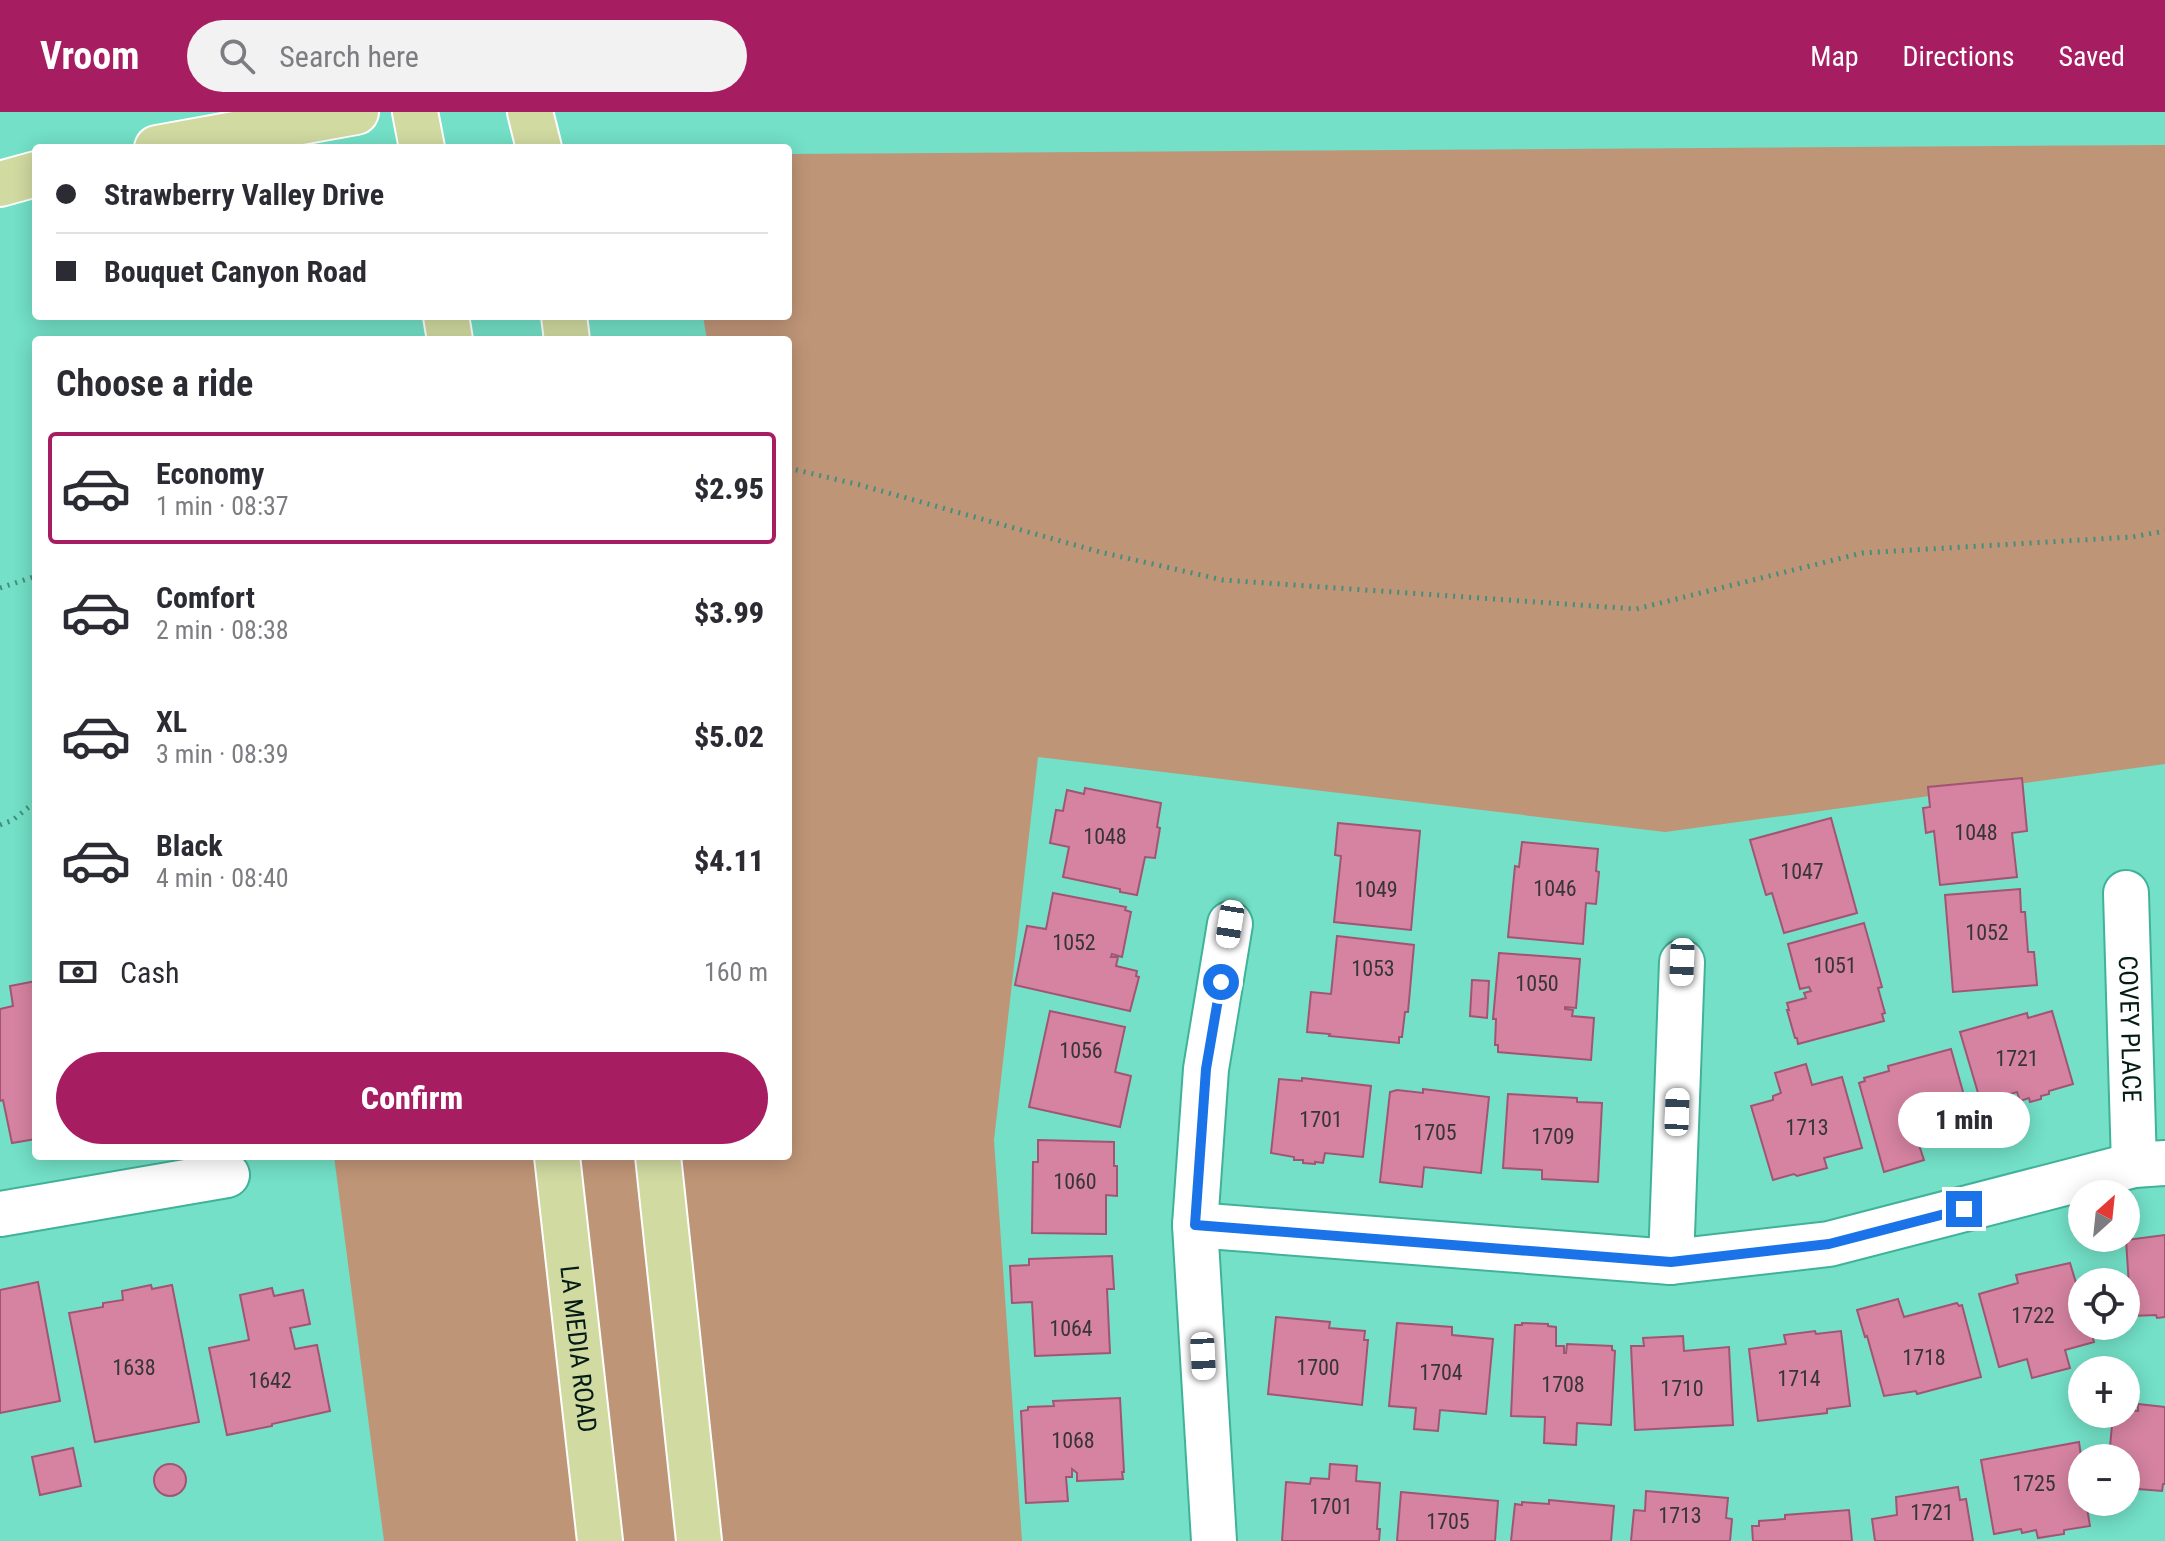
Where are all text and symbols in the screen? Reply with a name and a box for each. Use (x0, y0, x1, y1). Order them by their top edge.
search box (187, 20, 747, 92)
text: Vroom (40, 34, 139, 78)
icon: search (215, 34, 259, 78)
text: Search here (279, 39, 419, 74)
text: Map (1810, 40, 1859, 73)
text: Directions (1903, 40, 2014, 73)
text: Saved (2058, 40, 2125, 73)
text: Strawberry Valley Drive (104, 177, 384, 212)
text: Bouquet Canyon Road (104, 254, 367, 289)
text: Choose a ride (56, 363, 253, 405)
icon: car (60, 452, 132, 524)
text: Economy (156, 456, 264, 491)
text: $2.95 (694, 471, 764, 506)
text: 1 min · 08:37 (156, 491, 289, 521)
icon: car (60, 576, 132, 648)
text: Comfort (156, 580, 255, 615)
text: $3.99 (694, 595, 764, 630)
text: 2 min · 08:38 (156, 615, 289, 645)
icon: car (60, 700, 132, 772)
text: XL (156, 704, 187, 739)
text: $5.02 (694, 719, 764, 754)
text: 3 min · 08:39 (156, 739, 289, 769)
house number: 1048 (1954, 820, 1998, 845)
icon: car (60, 824, 132, 896)
house number: 1048 (1083, 824, 1127, 849)
text: Black (156, 828, 223, 863)
text: $4.11 (694, 843, 764, 878)
house number: 1047 (1780, 859, 1824, 884)
text: 4 min · 08:40 (156, 863, 289, 893)
house number: 1046 (1533, 876, 1577, 901)
house number: 1049 (1354, 877, 1398, 902)
car (1214, 898, 1246, 950)
house number: 1052 (1965, 920, 2009, 945)
house number: 1052 (1052, 930, 1096, 955)
car (1669, 938, 1695, 986)
icon: cash (56, 950, 100, 994)
house number: 1051 (1813, 953, 1857, 978)
text: Cash (120, 955, 180, 990)
street label: COVEY PLACE (2113, 955, 2147, 1103)
house number: 1053 (1351, 956, 1395, 981)
text: 160 m (704, 957, 768, 987)
route start (1203, 964, 1239, 1000)
house number: 1050 (1515, 971, 1559, 996)
house number: 1056 (1059, 1038, 1103, 1063)
house number: 1721 (1995, 1046, 2039, 1071)
button: Confirm (56, 1052, 768, 1144)
car (1664, 1088, 1690, 1136)
callout: 1 min (1898, 1093, 2030, 1149)
text: 1 min (1935, 1105, 1993, 1135)
house number: 1701 (1299, 1107, 1343, 1132)
house number: 1713 (1785, 1115, 1829, 1140)
house number: 1705 (1413, 1120, 1457, 1145)
house number: 1709 (1531, 1124, 1575, 1149)
house number: 1060 (1053, 1169, 1097, 1194)
north arrow (2068, 1180, 2140, 1252)
map controls (2068, 1180, 2140, 1516)
route end (1946, 1191, 1982, 1227)
street label: LA MEDIA ROAD (554, 1264, 603, 1434)
button: locate (2068, 1268, 2140, 1340)
house number: 1722 (2011, 1303, 2055, 1328)
house number: 1064 (1049, 1316, 1093, 1341)
car (1190, 1331, 1216, 1381)
house number: 1718 (1902, 1345, 1946, 1370)
house number: 1638 (112, 1355, 156, 1380)
house number: 1700 (1296, 1355, 1340, 1380)
button: + (2068, 1356, 2140, 1428)
house number: 1704 (1419, 1360, 1463, 1385)
house number: 1714 (1777, 1366, 1821, 1391)
house number: 1642 (248, 1368, 292, 1393)
house number: 1708 (1541, 1372, 1585, 1397)
house number: 1710 (1660, 1376, 1704, 1401)
house number: 1068 (1051, 1428, 1095, 1453)
button: − (2068, 1444, 2140, 1516)
house number: 1725 (2012, 1471, 2056, 1496)
house number: 1701 (1309, 1494, 1353, 1519)
house number: 1721 (1910, 1500, 1954, 1525)
house number: 1713 (1658, 1503, 1702, 1528)
house number: 1705 (1426, 1509, 1470, 1534)

